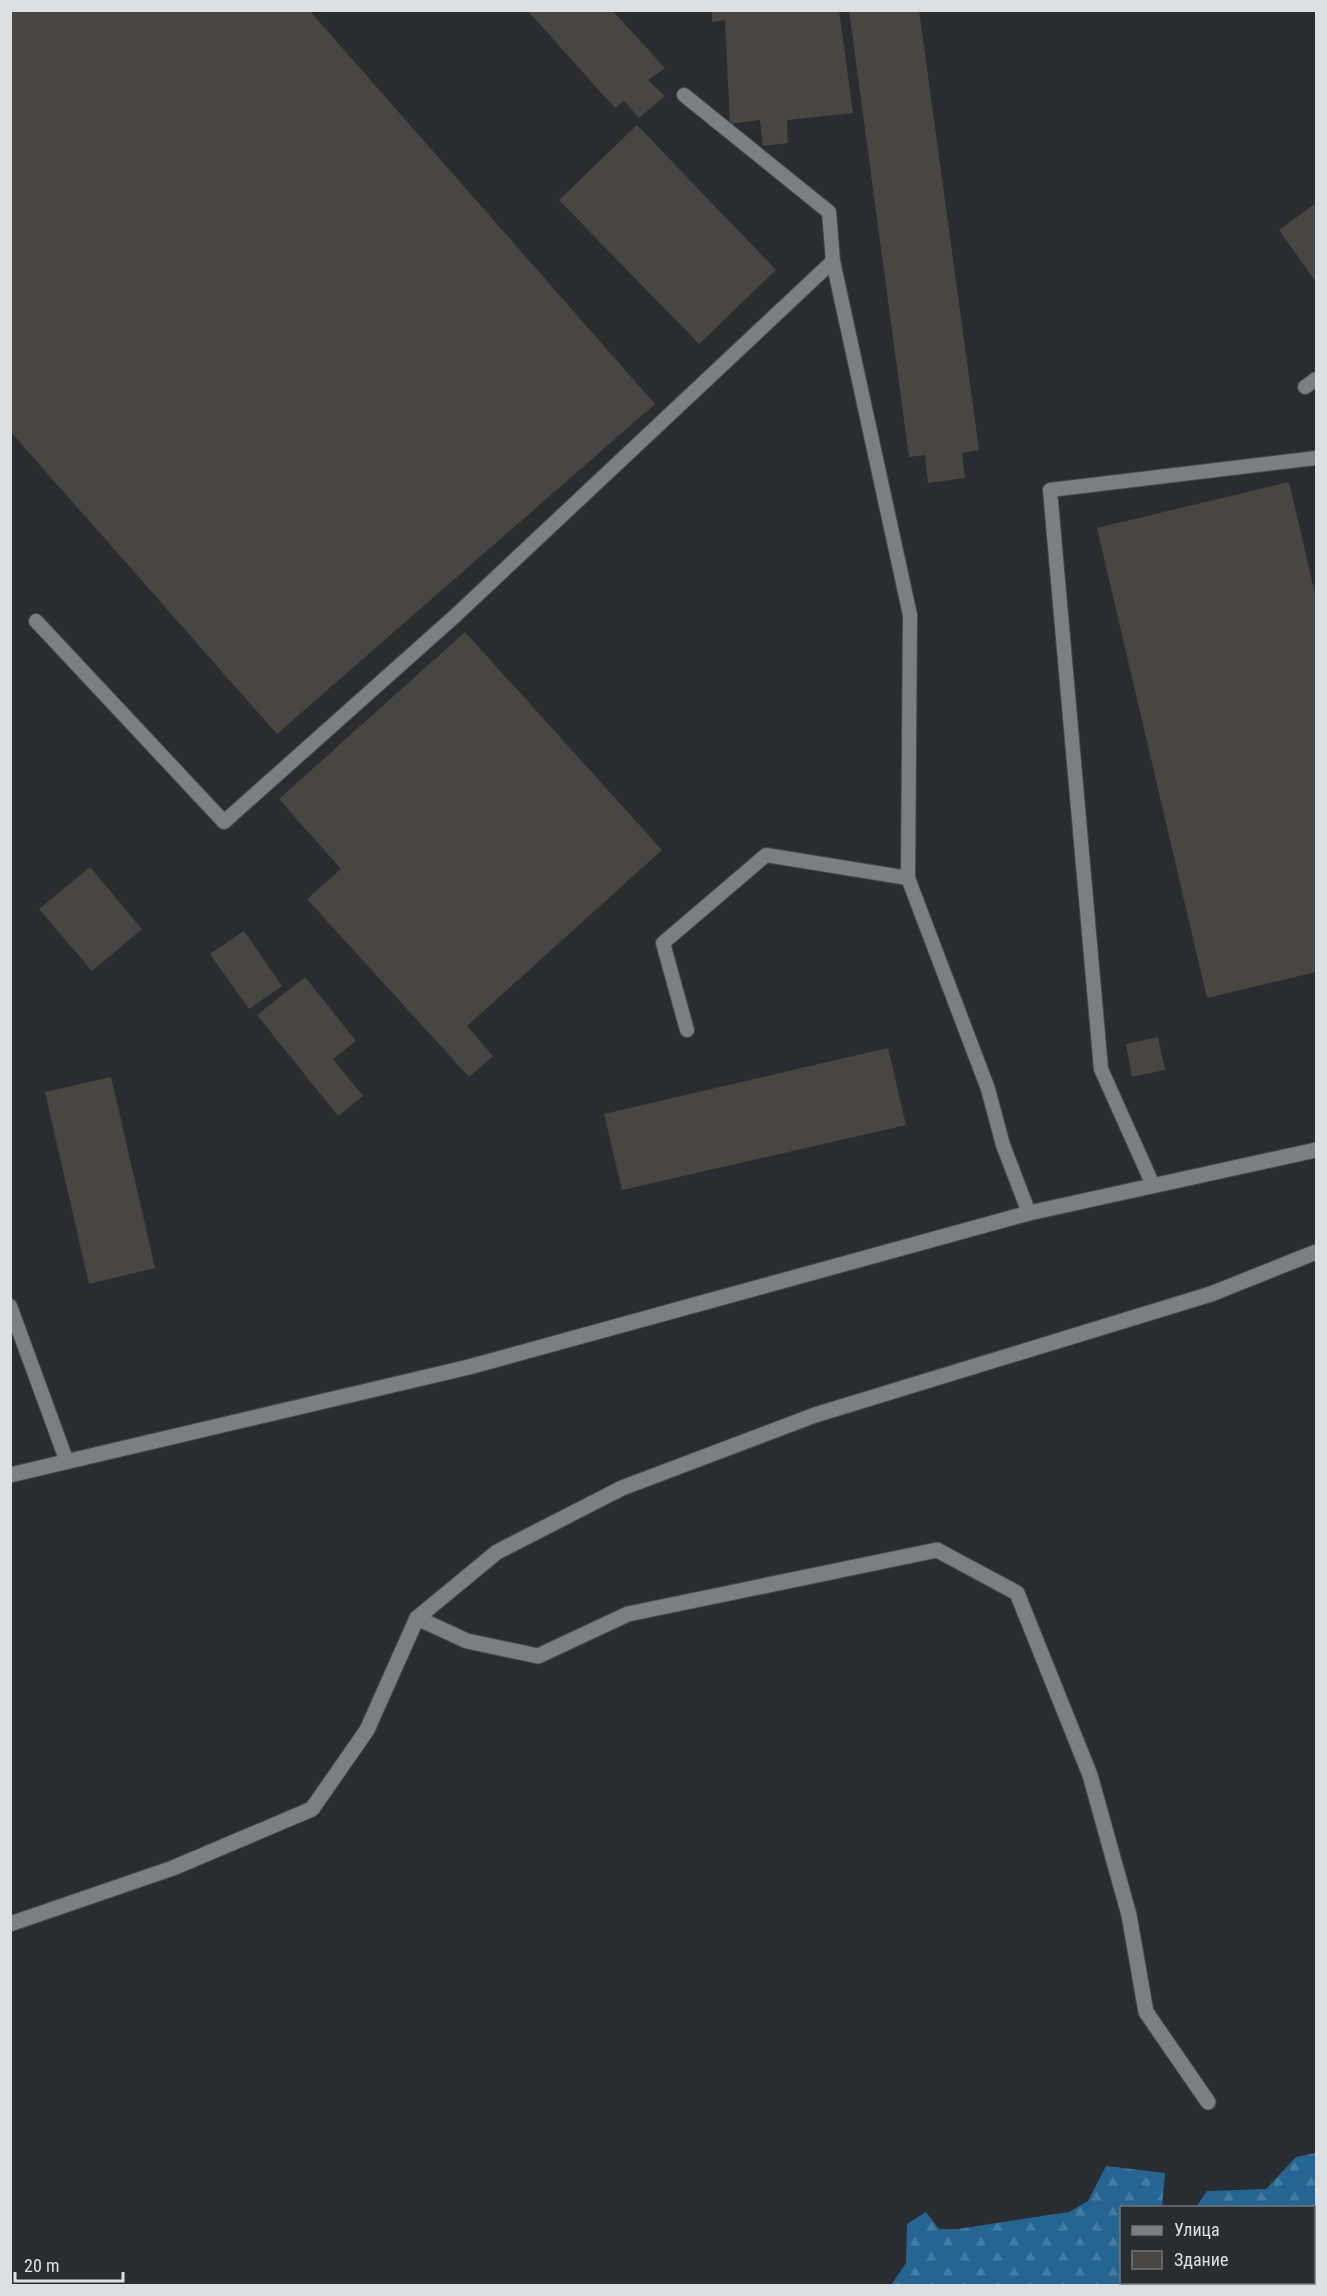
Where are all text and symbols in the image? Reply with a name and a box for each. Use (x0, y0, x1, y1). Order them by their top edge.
legend (1120, 2206, 1315, 2284)
text: Улица (1174, 2219, 1220, 2240)
scale bar (15, 2245, 123, 2283)
text: Здание (1174, 2249, 1228, 2270)
text: 20 m (24, 2255, 59, 2276)

